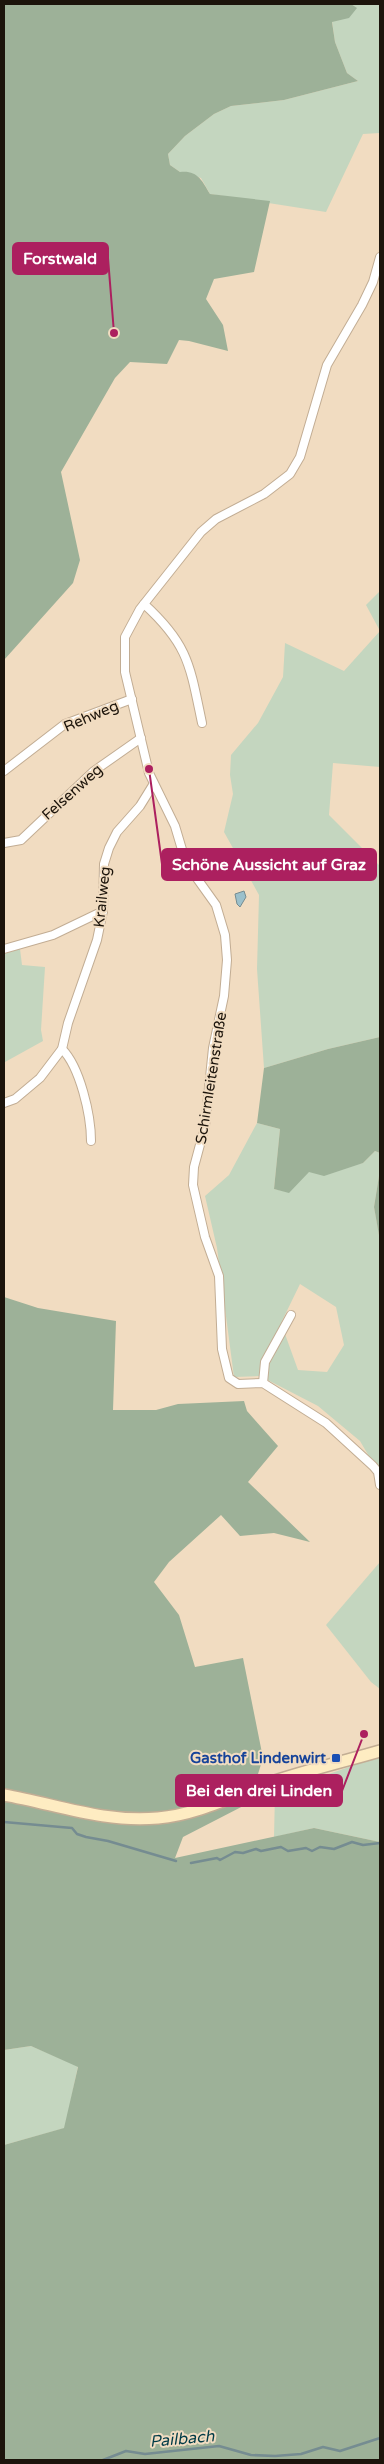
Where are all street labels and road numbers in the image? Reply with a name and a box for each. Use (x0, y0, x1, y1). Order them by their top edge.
street label: Rehweg (61, 696, 121, 736)
street label: Felsenweg (38, 760, 106, 824)
street label: Krailweg (90, 866, 114, 928)
street label: Schirmleitenstraße (192, 1011, 230, 1145)

